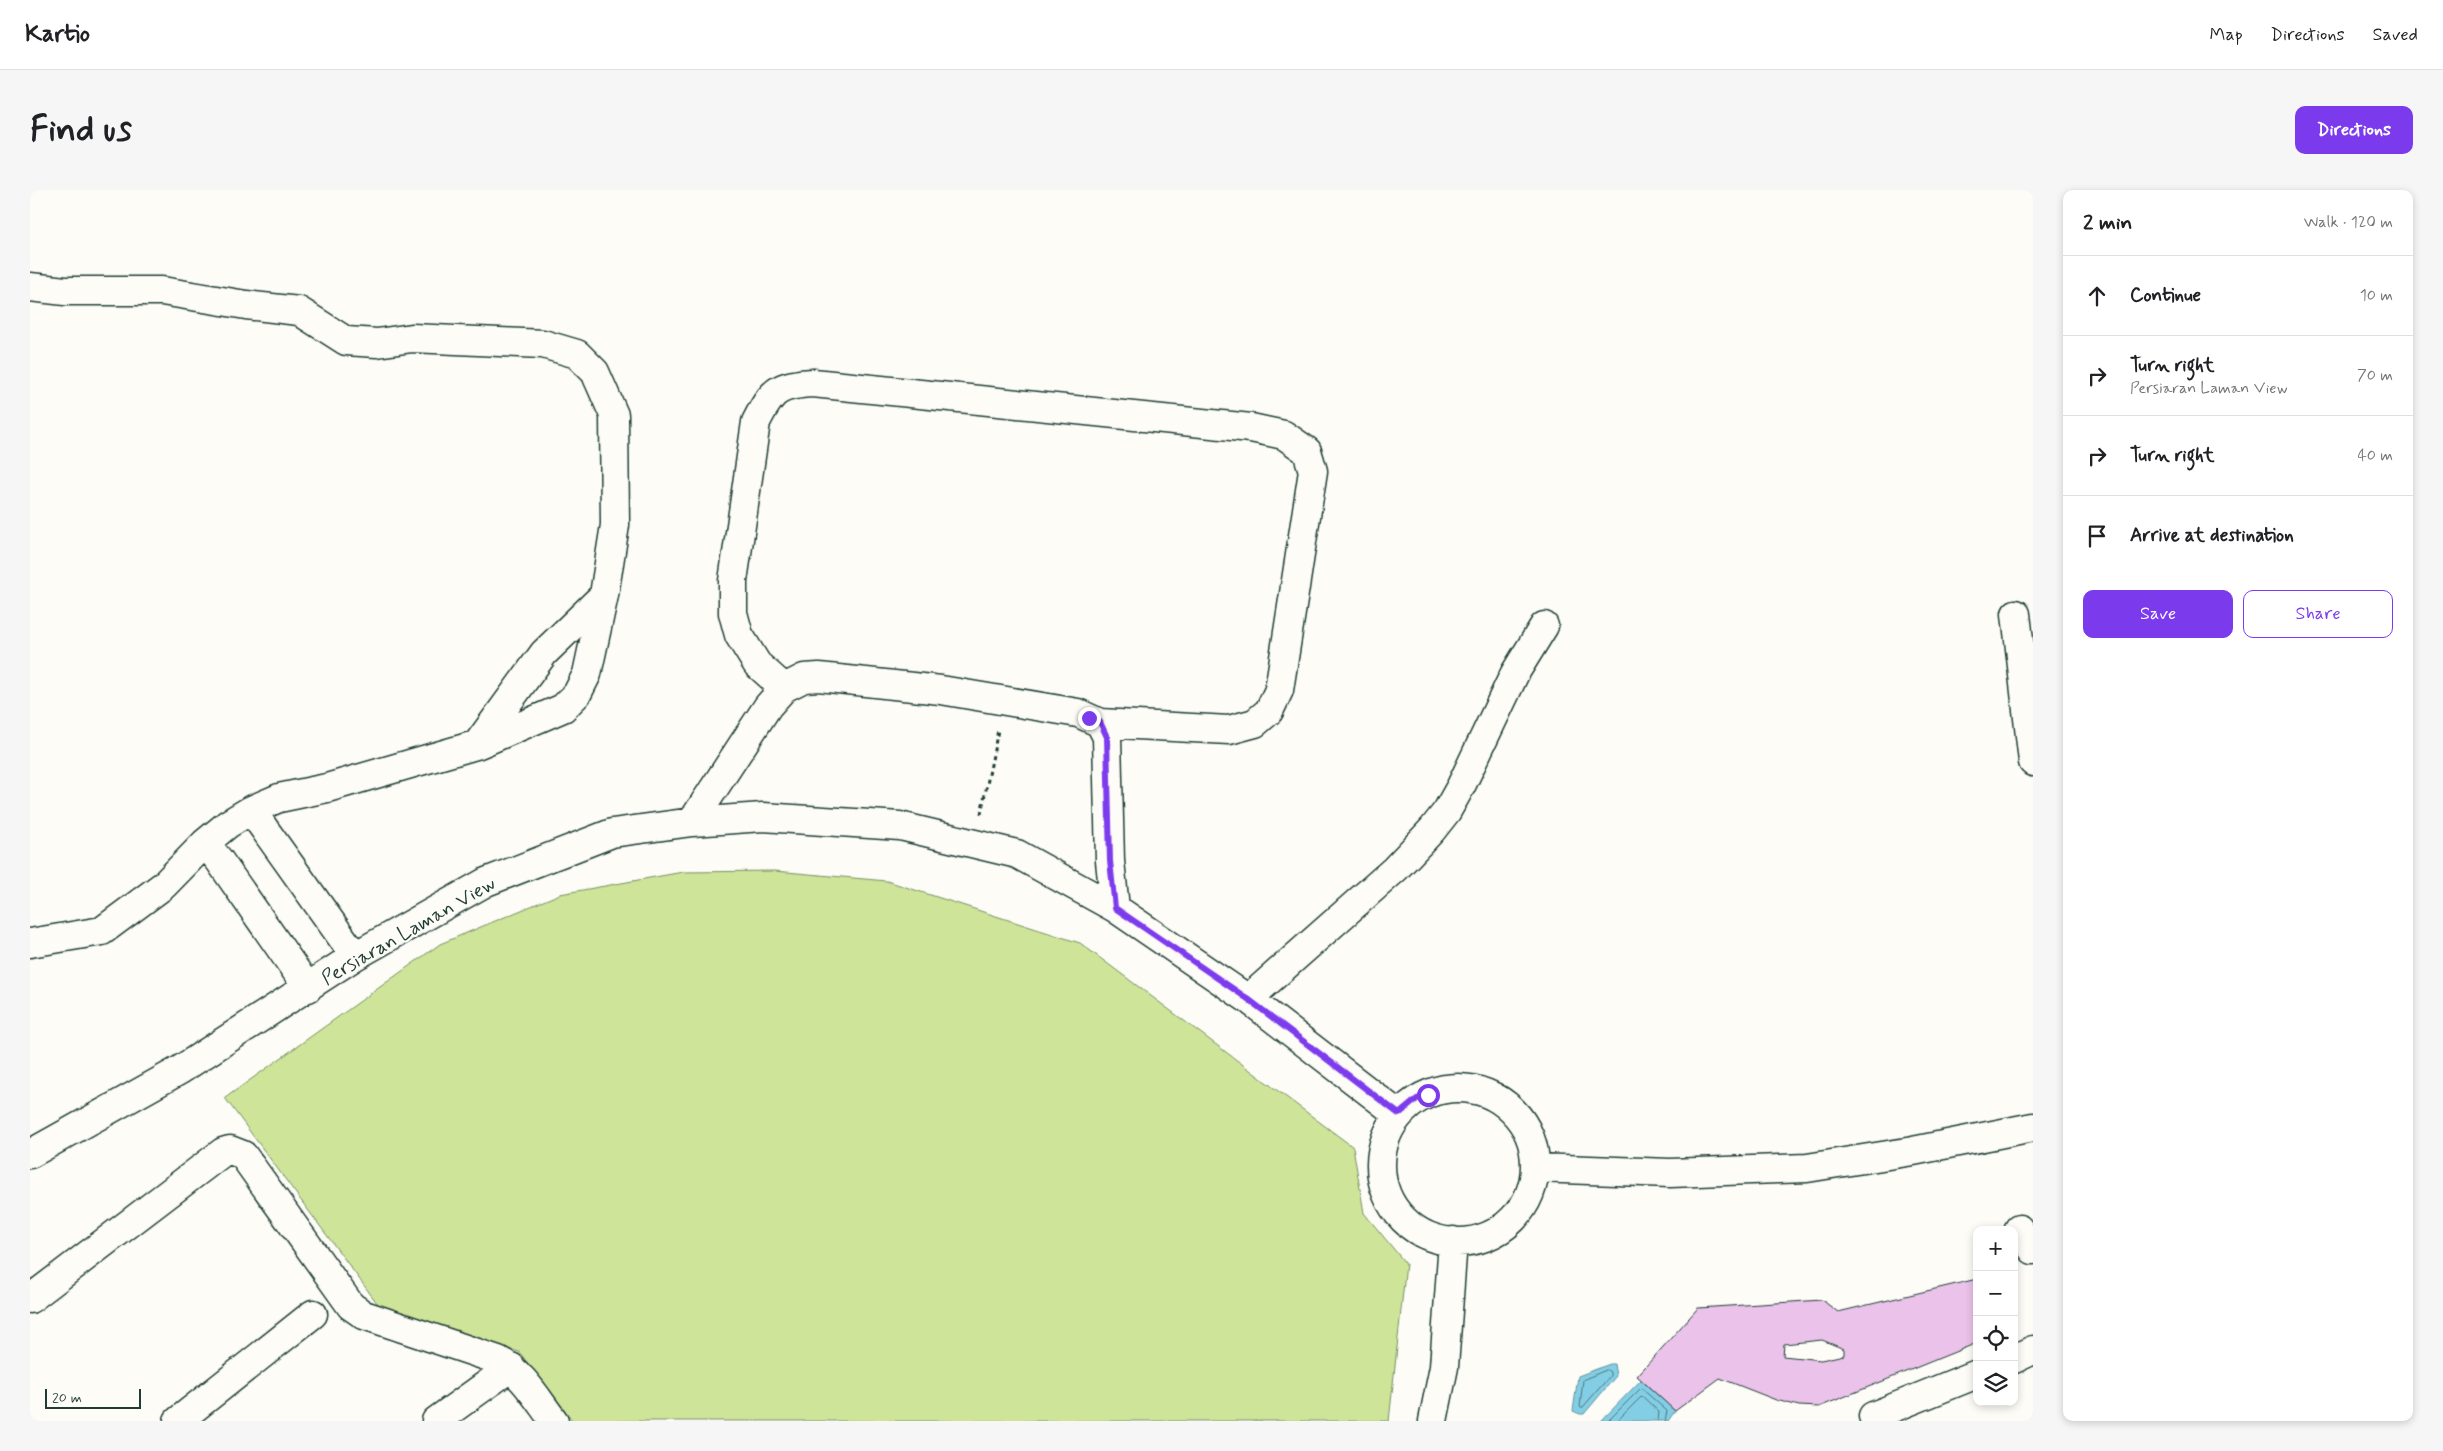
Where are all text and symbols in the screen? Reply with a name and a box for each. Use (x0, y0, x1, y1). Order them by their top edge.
text: Kartio (25, 19, 90, 50)
text: Map (2210, 23, 2243, 47)
text: Directions (2271, 23, 2345, 47)
text: Saved (2373, 23, 2418, 47)
button: Directions (2295, 106, 2413, 154)
text: Find us (30, 107, 132, 153)
text: 2 min (2083, 209, 2132, 237)
text: Walk · 120 m (2304, 212, 2393, 233)
icon: ahead (2083, 282, 2111, 310)
text: Continue (2130, 283, 2201, 308)
text: 10 m (2360, 285, 2393, 306)
text: Turn right (2130, 353, 2214, 378)
icon: right (2083, 362, 2111, 390)
text: 70 m (2357, 365, 2393, 386)
text: Persiaran Laman View (2130, 378, 2288, 399)
icon: right (2083, 442, 2111, 470)
text: Turn right (2130, 443, 2214, 468)
text: 40 m (2357, 445, 2393, 466)
icon: arrive (2083, 522, 2111, 550)
text: Arrive at destination (2130, 523, 2294, 548)
button: Save (2083, 590, 2233, 638)
button: Share (2243, 590, 2393, 638)
route end (1078, 707, 1101, 730)
street label: Persiaran Laman View (317, 870, 501, 992)
route start (1417, 1084, 1440, 1107)
map controls (1973, 1226, 2018, 1406)
button: + (1973, 1226, 2018, 1271)
button: − (1973, 1271, 2018, 1316)
button: locate (1973, 1316, 2018, 1361)
button: layers (1973, 1361, 2018, 1406)
scale bar (45, 1386, 141, 1409)
text: 20 m (52, 1389, 82, 1407)

